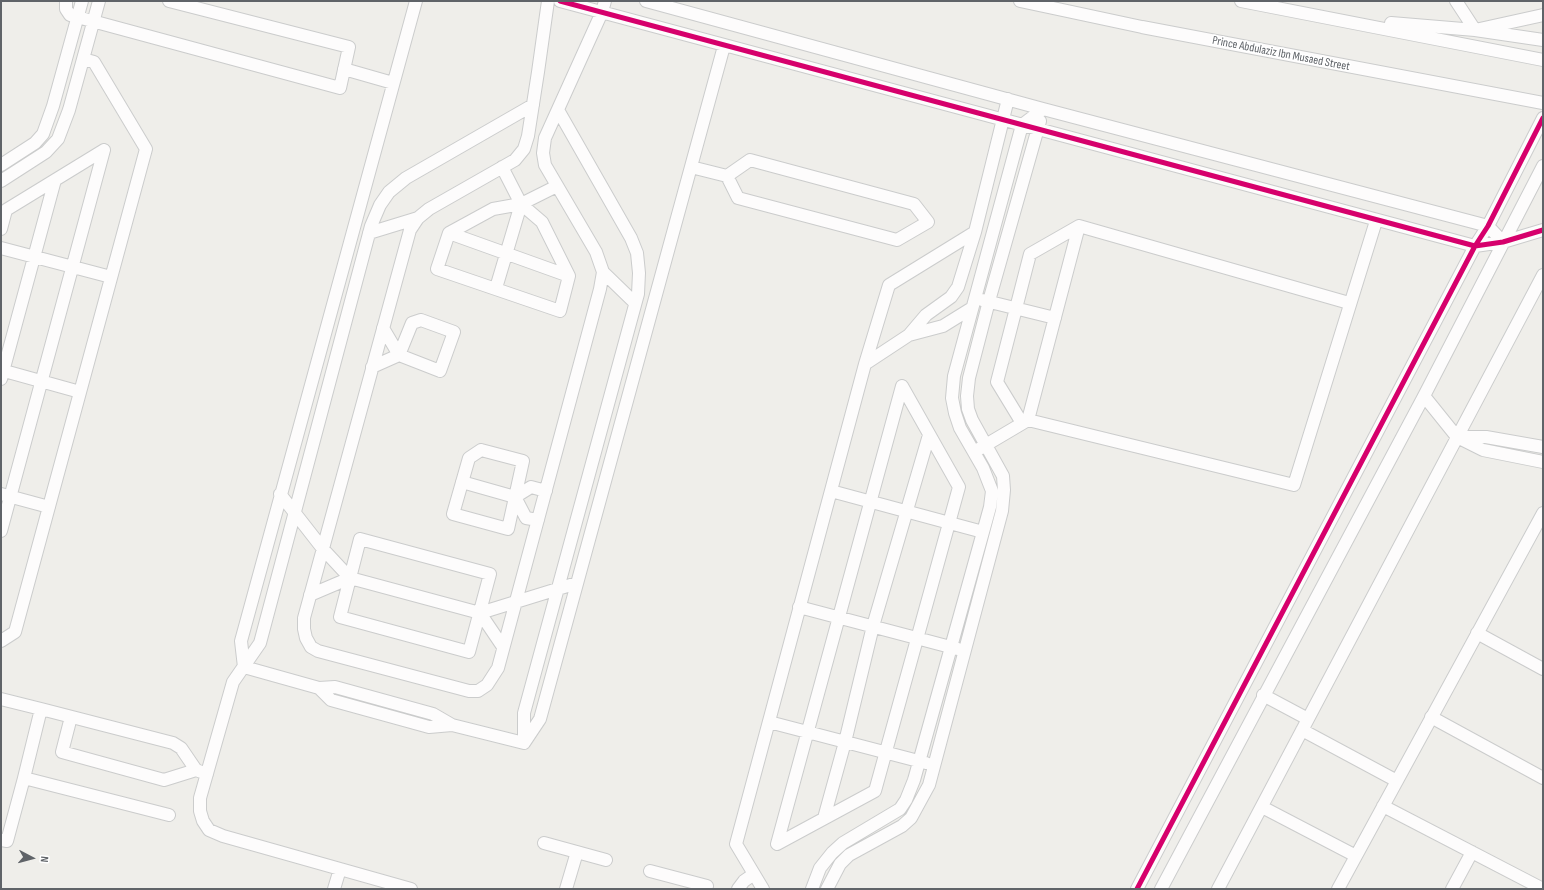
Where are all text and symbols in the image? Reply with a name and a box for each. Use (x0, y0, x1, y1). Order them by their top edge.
street label: Prince Abdulaziz Ibn Musaed Street (1211, 34, 1351, 74)
north arrow (12, 838, 52, 878)
text: N (38, 856, 51, 863)

